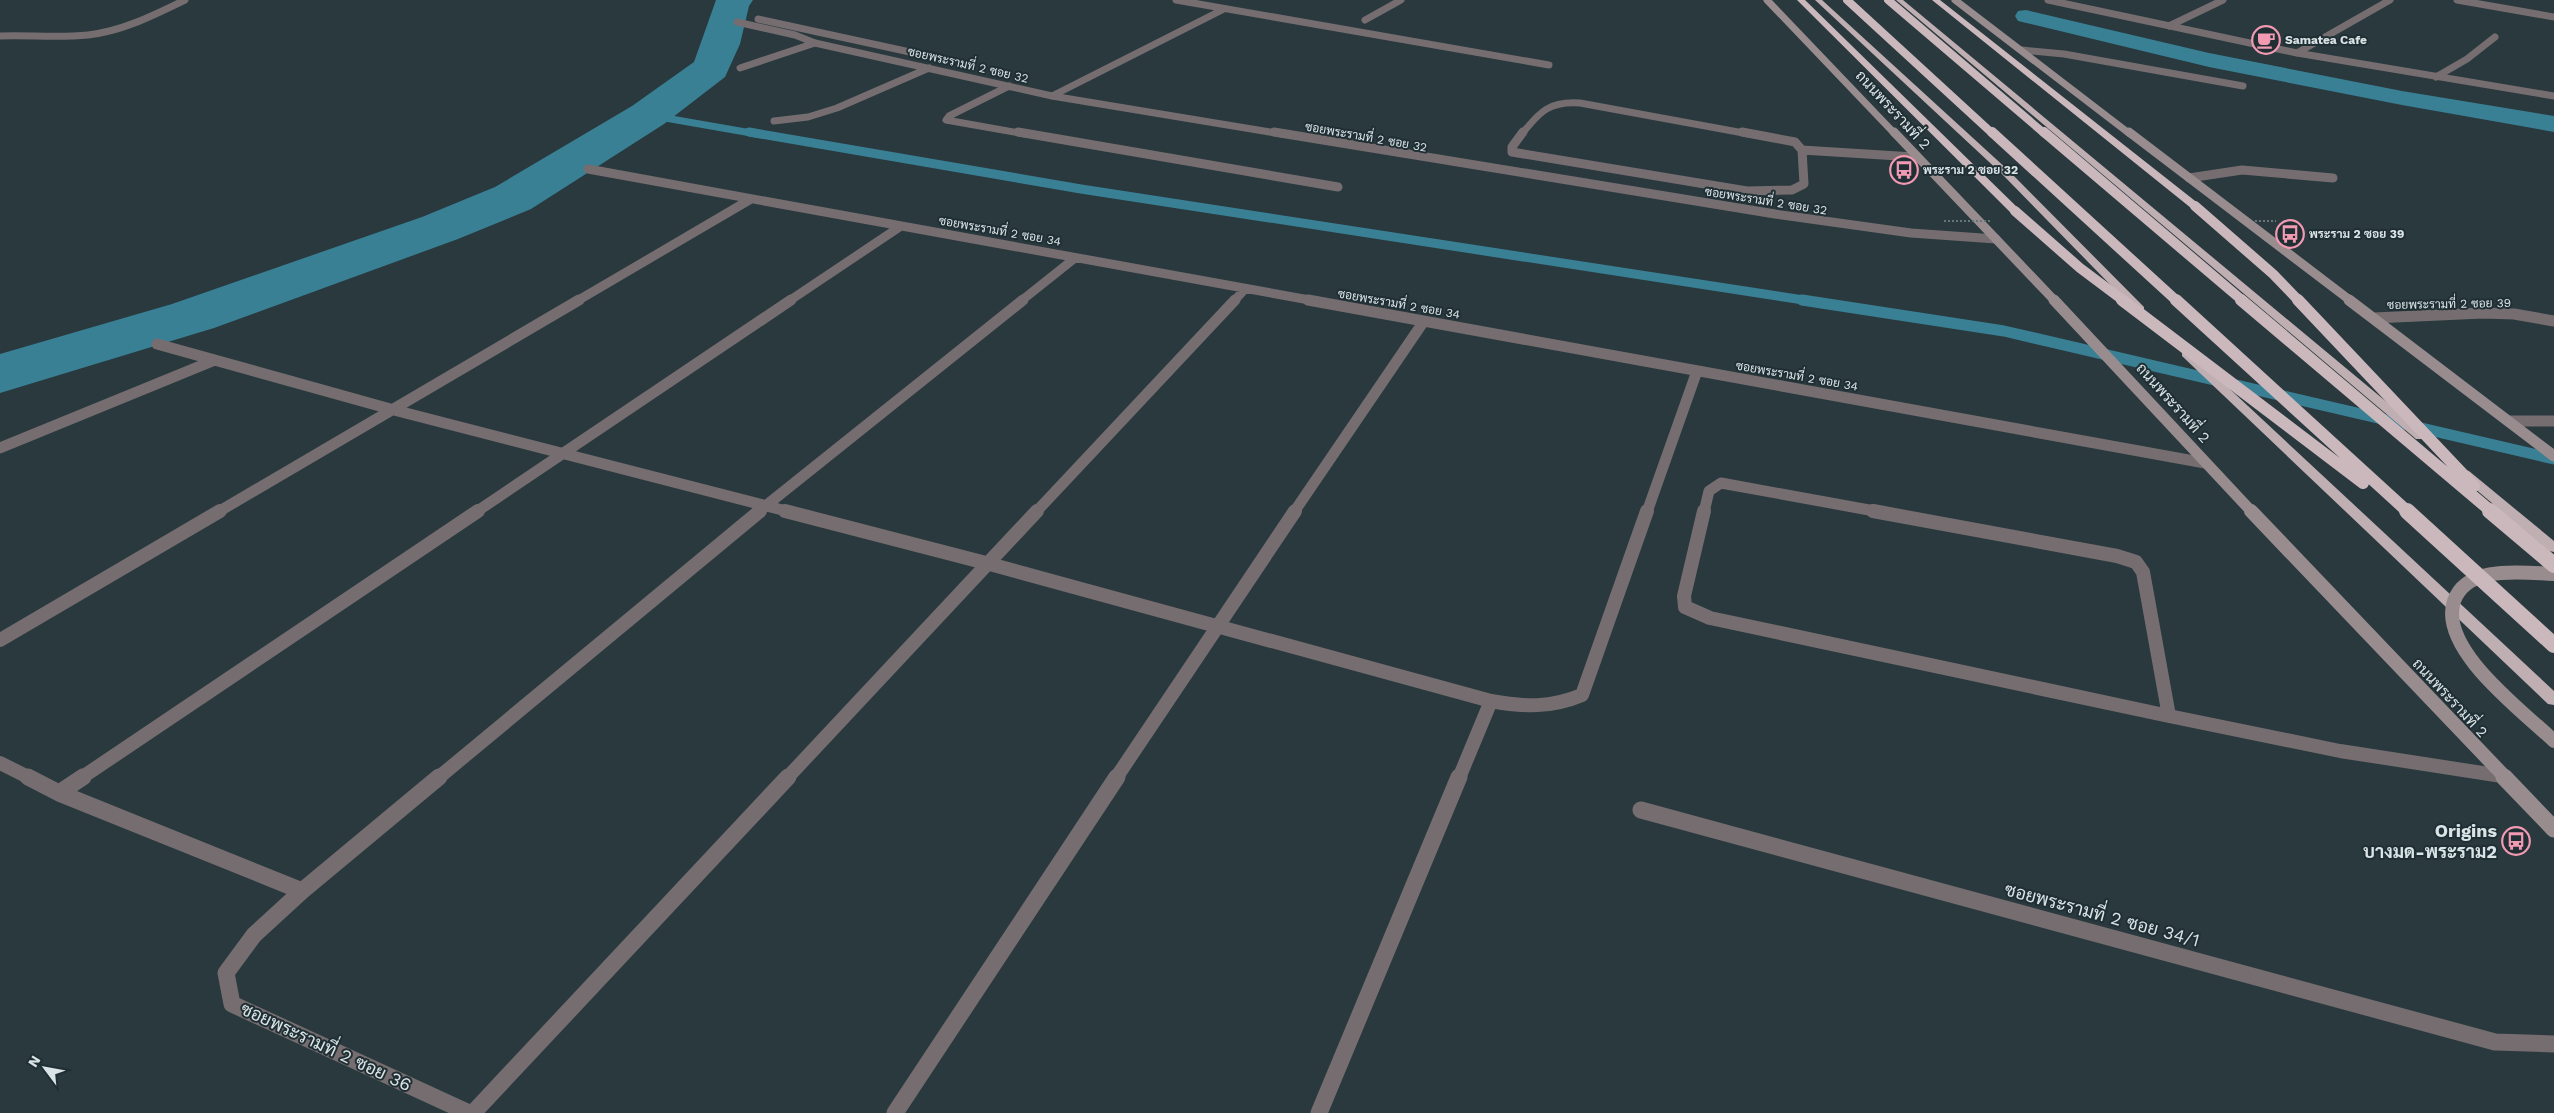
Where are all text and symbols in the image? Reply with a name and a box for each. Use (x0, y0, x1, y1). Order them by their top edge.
cafe icon: Samatea Cafe (2251, 25, 2281, 55)
place label: Samatea Cafe (2285, 33, 2367, 47)
street label: ซอยพระรามที่ 2 ซอย 32 (906, 40, 1031, 86)
street label: ถนนพระรามที่ 2 (1852, 63, 1939, 153)
street label: ซอยพระรามที่ 2 ซอย 32 (1304, 115, 1429, 155)
bus stop icon: พระราม 2 ซอย 32 (1889, 155, 1919, 185)
place label: พระราม 2 ซอย 32 (1923, 163, 2018, 177)
street label: ซอยพระรามที่ 2 ซอย 32 (1704, 180, 1829, 218)
street label: ซอยพระรามที่ 2 ซอย 34 (938, 209, 1063, 249)
bus stop icon: พระราม 2 ซอย 39 (2275, 219, 2305, 249)
place label: พระราม 2 ซอย 39 (2309, 227, 2404, 241)
street label: ซอยพระรามที่ 2 ซอย 34 (1337, 282, 1462, 322)
street label: ซอยพระรามที่ 2 ซอย 39 (2387, 292, 2511, 312)
street label: ซอยพระรามที่ 2 ซอย 34 (1735, 354, 1860, 394)
street label: ถนนพระรามที่ 2 (2132, 355, 2218, 447)
street label: ถนนพระรามที่ 2 (2409, 651, 2496, 741)
place label: Origins บางมด-พระราม2 (2363, 820, 2497, 862)
bus stop icon: Origins บางมด-พระราม2 (2501, 826, 2531, 856)
street label: ซอยพระรามที่ 2 ซอย 34/1 (2002, 874, 2203, 951)
street label: ซอยพระรามที่ 2 ซอย 36 (238, 993, 417, 1095)
north arrow (20, 1043, 70, 1093)
text: N (24, 1052, 44, 1070)

